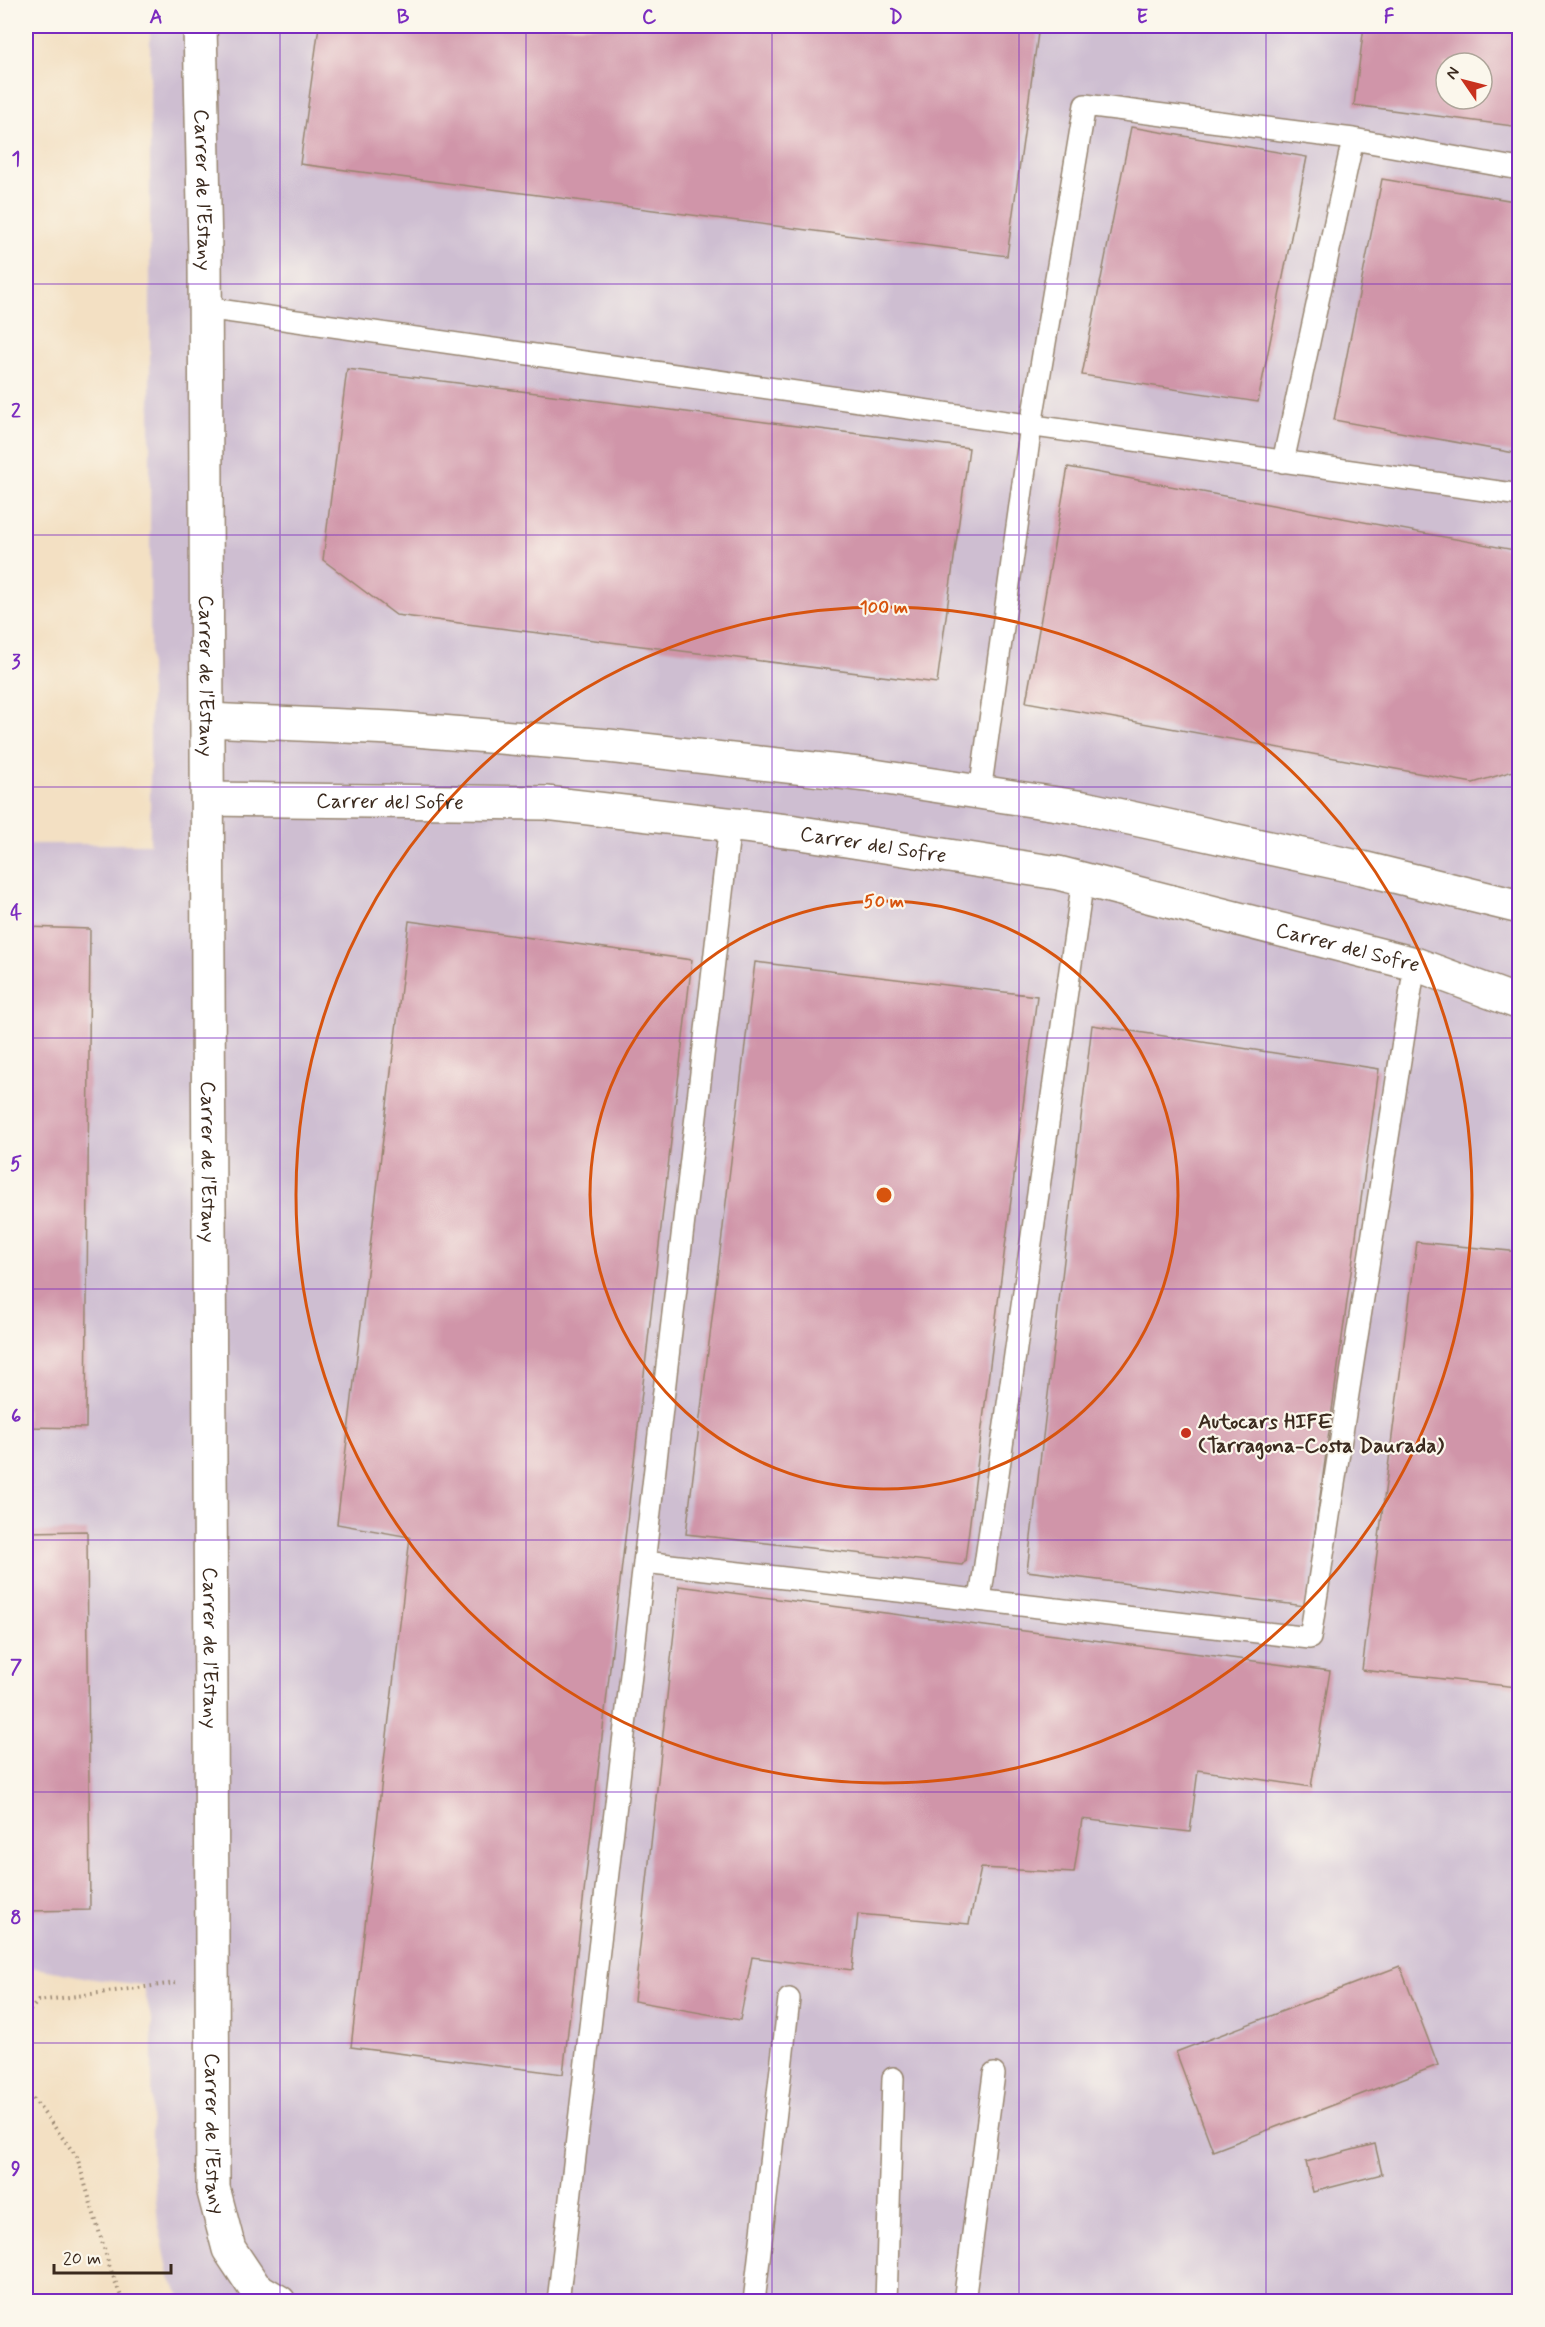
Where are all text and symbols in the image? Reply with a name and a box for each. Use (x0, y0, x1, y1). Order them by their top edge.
text: A (149, 4, 163, 31)
text: B (397, 4, 410, 31)
text: C (642, 4, 657, 31)
text: D (889, 4, 903, 31)
text: E (1136, 4, 1148, 31)
text: F (1384, 4, 1395, 31)
north arrow (1434, 51, 1494, 111)
text: N (1441, 63, 1465, 84)
street label: Carrer de l'Estany (187, 109, 218, 271)
text: 1 (12, 146, 20, 173)
text: 2 (11, 398, 21, 425)
street label: Carrer de l'Estany (191, 595, 220, 757)
text: 100 m (860, 596, 908, 620)
text: 3 (11, 649, 21, 676)
street label: Carrer del Sofre (316, 787, 464, 817)
street label: Carrer del Sofre (798, 820, 948, 870)
text: 50 m (864, 890, 904, 914)
text: 4 (10, 900, 22, 927)
street label: Carrer del Sofre (1273, 916, 1423, 980)
street label: Carrer de l'Estany (193, 1081, 222, 1243)
text: 5 (10, 1151, 22, 1178)
centre of rings (874, 1185, 894, 1205)
text: 6 (11, 1403, 21, 1430)
place label: Autocars HIFE (Tarragona-Costa Daurada) (1198, 1408, 1444, 1460)
marker: Autocars HIFE (Tarragona-Costa Daurada) (1179, 1426, 1193, 1440)
street label: Carrer de l'Estany (195, 1567, 224, 1729)
text: 7 (10, 1654, 22, 1681)
text: 8 (10, 1905, 22, 1932)
street label: Carrer de l'Estany (197, 2053, 232, 2218)
text: 9 (11, 2156, 21, 2183)
scale bar (54, 2237, 171, 2275)
text: 20 m (63, 2247, 101, 2271)

